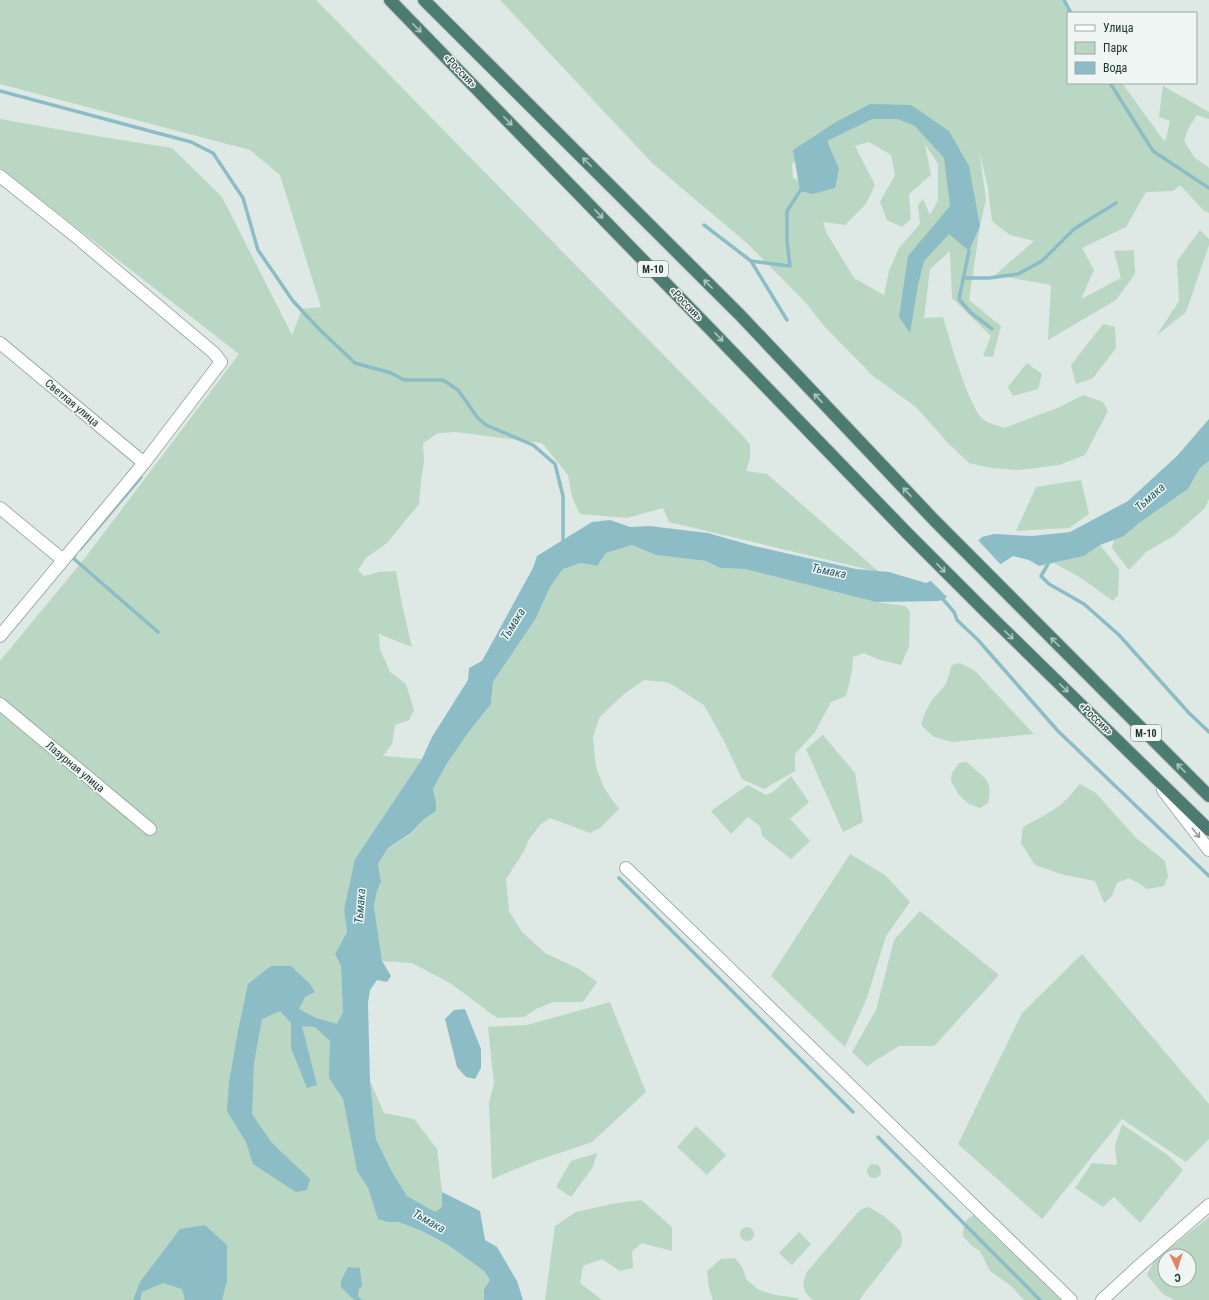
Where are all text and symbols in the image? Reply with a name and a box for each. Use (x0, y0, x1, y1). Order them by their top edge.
legend (1067, 12, 1197, 84)
text: Улица (1103, 21, 1134, 35)
one-way arrow (412, 23, 422, 33)
text: Парк (1103, 41, 1128, 55)
street label: «Россия» (441, 51, 479, 91)
text: Вода (1103, 61, 1128, 75)
one-way arrow (503, 116, 513, 126)
one-way arrow (582, 157, 592, 167)
one-way arrow (594, 209, 604, 219)
road number: М-10 (638, 261, 668, 277)
one-way arrow (703, 279, 713, 289)
street label: «Россия» (667, 284, 705, 324)
one-way arrow (714, 332, 723, 342)
street label: Светлая улица (42, 377, 102, 429)
one-way arrow (814, 393, 823, 403)
water label: Тьмака (1132, 480, 1168, 514)
one-way arrow (902, 487, 912, 497)
water label: Тьмака (810, 561, 848, 581)
one-way arrow (936, 563, 946, 573)
water label: Тьмака (498, 605, 528, 643)
one-way arrow (1004, 630, 1014, 640)
one-way arrow (1050, 637, 1060, 647)
one-way arrow (1059, 683, 1069, 693)
street label: «Россия» (1076, 700, 1116, 738)
road number: М-10 (1131, 725, 1161, 741)
street label: Лазурная улица (43, 739, 107, 795)
one-way arrow (1176, 763, 1186, 773)
one-way arrow (1191, 827, 1200, 838)
water label: Тьмака (351, 888, 369, 924)
water label: Тьмака (410, 1206, 448, 1236)
north arrow (1157, 1248, 1197, 1288)
text: С (1174, 1271, 1181, 1284)

